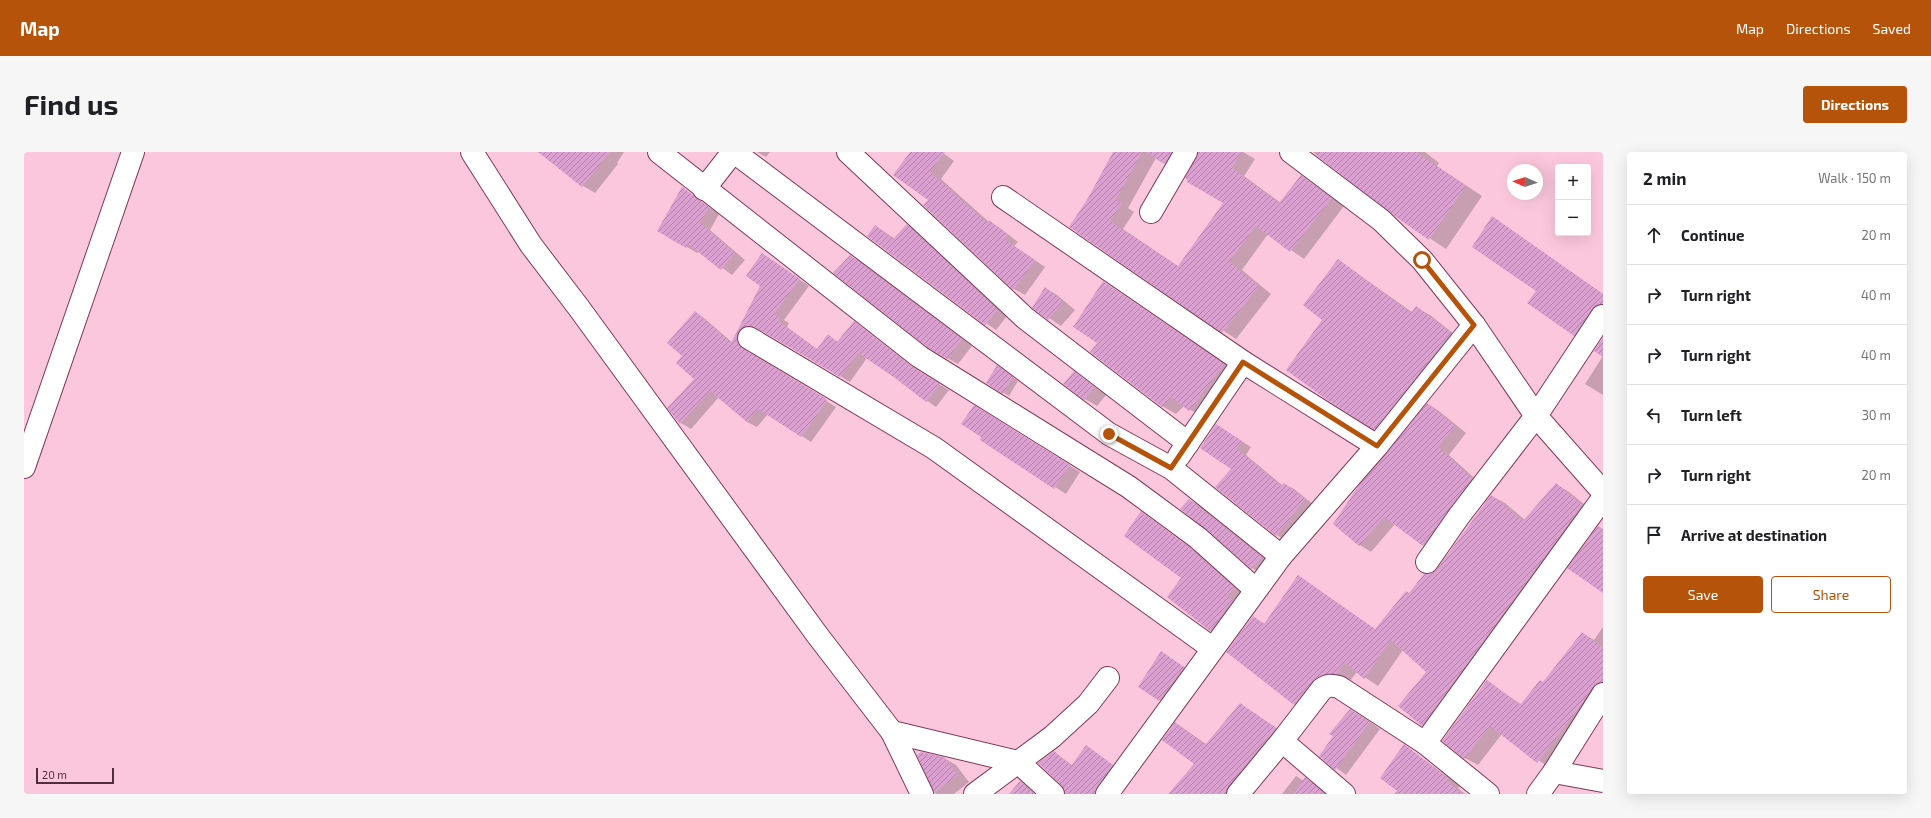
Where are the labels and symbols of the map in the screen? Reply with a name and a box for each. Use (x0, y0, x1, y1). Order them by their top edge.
north arrow (1507, 164, 1543, 200)
route start (1413, 251, 1431, 269)
route end (1100, 425, 1118, 443)
scale bar (36, 766, 114, 785)

